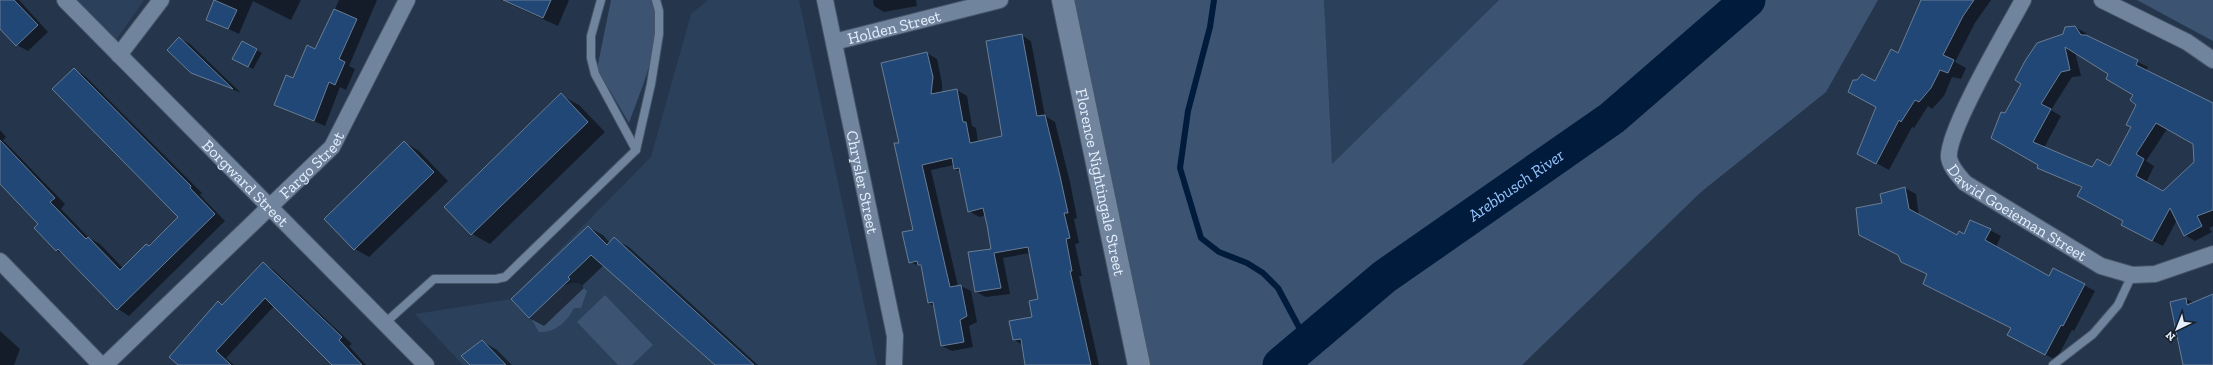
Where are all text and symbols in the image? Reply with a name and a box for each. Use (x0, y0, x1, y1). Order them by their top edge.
street label: Holden Street (845, 6, 943, 48)
street label: Florence Nightingale Street (1072, 87, 1130, 278)
street label: Fargo Street (275, 128, 348, 202)
street label: Chrysler Street (843, 129, 883, 236)
street label: Borgward Street (199, 135, 293, 230)
water label: Arebbusch River (1463, 145, 1568, 226)
street label: Dawid Goeieman Street (1944, 160, 2090, 265)
north arrow (2157, 309, 2197, 349)
text: N (2163, 328, 2178, 344)

